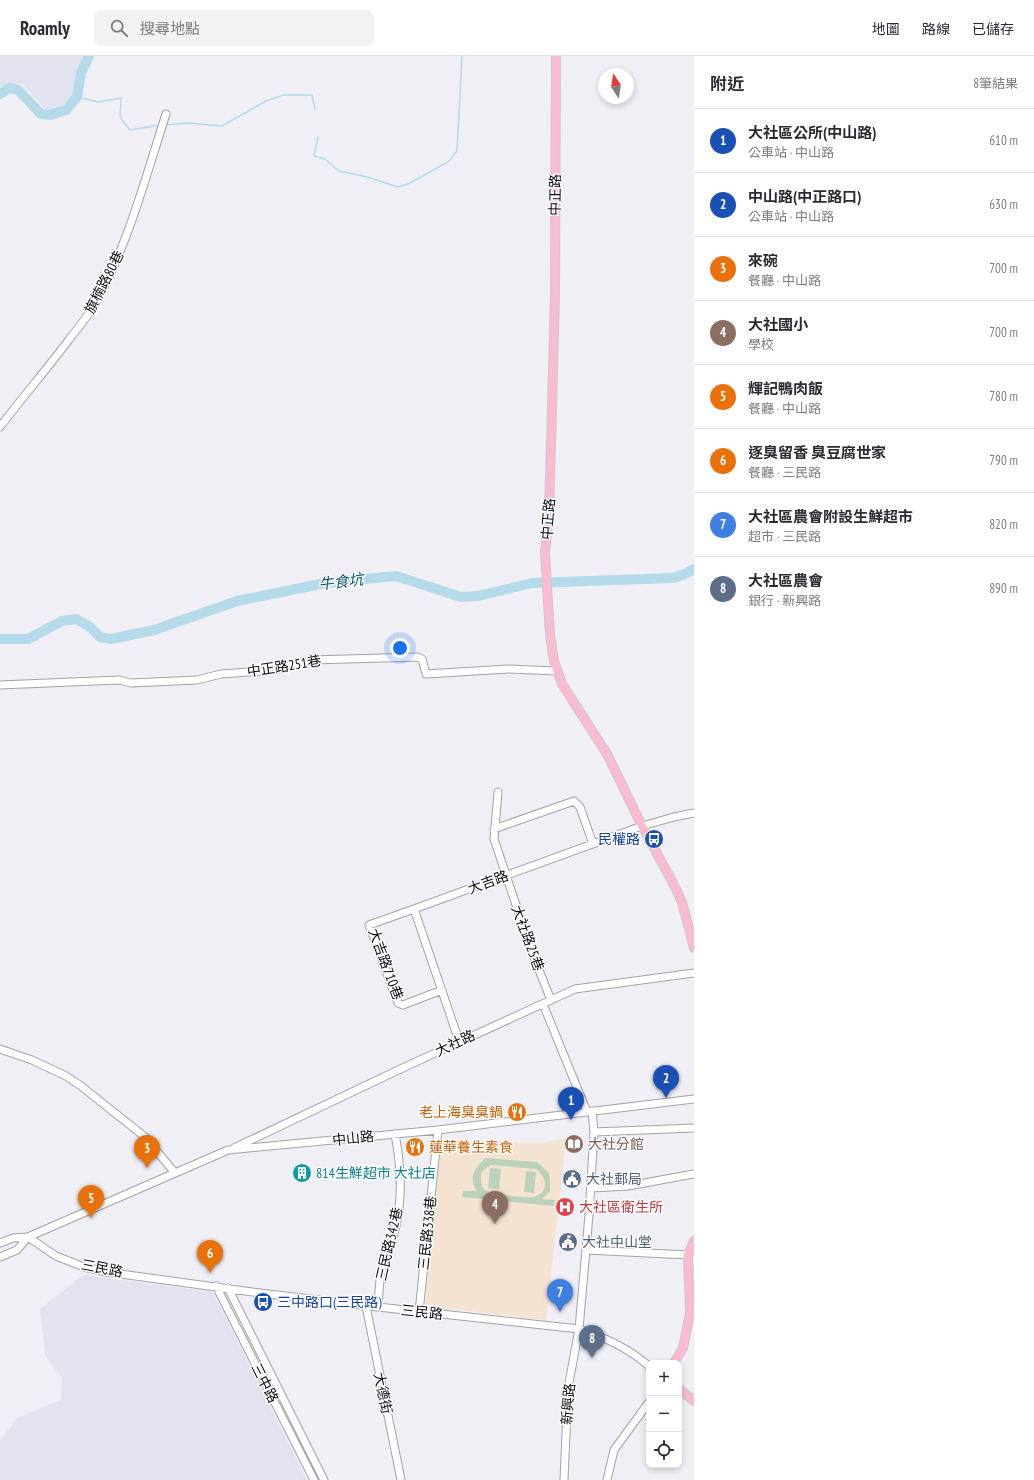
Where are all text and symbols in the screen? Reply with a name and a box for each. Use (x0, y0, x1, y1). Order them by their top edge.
search box (94, 10, 374, 46)
text: Roamly (20, 16, 70, 40)
icon: search (108, 17, 130, 39)
text: 搜尋地點 (140, 19, 200, 38)
text: 地圖 (872, 20, 900, 38)
text: 路線 (922, 20, 950, 38)
text: 已儲存 (972, 20, 1014, 38)
north arrow (598, 68, 634, 104)
text: 附近 (710, 73, 744, 95)
text: 8筆結果 (973, 75, 1018, 92)
text: 大社區公所(中山路) (748, 123, 876, 142)
text: 1 (720, 132, 726, 149)
text: 610 m (989, 132, 1018, 149)
text: 公車站 · 中山路 (748, 144, 834, 161)
street label: 中正路 (546, 174, 564, 216)
text: 中山路(中正路口) (748, 187, 861, 206)
text: 2 (720, 196, 726, 213)
text: 630 m (989, 196, 1018, 213)
text: 公車站 · 中山路 (748, 208, 834, 225)
street label: 旗楠路80巷 (80, 247, 128, 317)
text: 來碗 (748, 251, 778, 270)
text: 3 (720, 260, 726, 277)
text: 700 m (989, 260, 1018, 277)
text: 餐廳 · 中山路 (748, 272, 821, 289)
text: 大社國小 (748, 315, 808, 334)
text: 4 (720, 324, 726, 341)
text: 700 m (989, 324, 1018, 341)
text: 學校 (748, 336, 774, 353)
text: 輝記鴨肉飯 (748, 379, 823, 398)
text: 5 (720, 388, 726, 405)
text: 780 m (989, 388, 1018, 405)
text: 餐廳 · 中山路 (748, 400, 821, 417)
text: 逐臭留香 臭豆腐世家 (748, 443, 886, 462)
text: 6 (720, 452, 726, 469)
text: 790 m (989, 452, 1018, 469)
text: 餐廳 · 三民路 (748, 464, 821, 481)
street label: 中正路 (537, 497, 559, 541)
text: 大社區農會附設生鮮超市 (748, 507, 913, 526)
text: 7 (720, 516, 726, 533)
text: 820 m (989, 516, 1018, 533)
text: 超市 · 三民路 (748, 528, 821, 545)
water label: 牛食坑 (317, 569, 366, 594)
text: 大社區農會 (748, 571, 823, 590)
text: 8 (720, 580, 726, 597)
text: 890 m (989, 580, 1018, 597)
text: 銀行 · 新興路 (748, 592, 821, 609)
your location (390, 638, 410, 658)
street label: 中正路251巷 (246, 651, 322, 681)
bus stop icon: 民權路 (643, 828, 665, 850)
place label: 民權路 (598, 830, 640, 848)
street label: 大吉路 (465, 866, 511, 898)
street label: 大社路25巷 (508, 903, 548, 973)
street label: 大吉路710巷 (365, 926, 407, 1002)
street label: 大社路 (432, 1026, 478, 1060)
pin: 2 (653, 1065, 679, 1098)
pin: 1 (558, 1087, 584, 1120)
restaurant icon: 老上海臭臭鍋 (506, 1101, 528, 1123)
place label: 老上海臭臭鍋 (419, 1103, 503, 1121)
street label: 中山路 (331, 1127, 375, 1149)
library icon: 大社分館 (563, 1133, 585, 1155)
pin: 3 (134, 1135, 160, 1168)
place label: 大社分館 (588, 1135, 644, 1153)
restaurant icon: 蓮華養生素食 (404, 1136, 426, 1158)
place label: 蓮華養生素食 (429, 1138, 513, 1156)
building icon: 814生鮮超市 大社店 (291, 1162, 313, 1184)
place label: 814生鮮超市 大社店 (316, 1164, 436, 1182)
public building icon: 大社郵局 (561, 1168, 583, 1190)
place label: 大社郵局 (586, 1170, 642, 1188)
pin: 5 (78, 1185, 104, 1218)
pin: 4 (482, 1191, 508, 1224)
street label: 三民路338巷 (414, 1195, 440, 1271)
hospital icon: 大社區衛生所 (554, 1196, 576, 1218)
place label: 大社區衛生所 (579, 1198, 663, 1216)
street label: 三民路342巷 (372, 1205, 406, 1283)
public building icon: 大社中山堂 (557, 1231, 579, 1253)
place label: 大社中山堂 (582, 1233, 652, 1251)
pin: 6 (197, 1240, 223, 1273)
street label: 三民路 (80, 1255, 124, 1281)
pin: 7 (547, 1279, 573, 1312)
bus stop icon: 三中路口(三民路) (252, 1291, 274, 1313)
place label: 三中路口(三民路) (277, 1293, 382, 1311)
street label: 三民路 (400, 1301, 444, 1323)
pin: 8 (579, 1325, 605, 1358)
street label: 三中路 (247, 1360, 283, 1406)
map controls (646, 1360, 682, 1468)
button: + (646, 1360, 682, 1396)
street label: 大德街 (370, 1371, 396, 1415)
street label: 新興路 (557, 1382, 579, 1426)
button: − (646, 1396, 682, 1432)
button: locate (646, 1432, 682, 1468)

